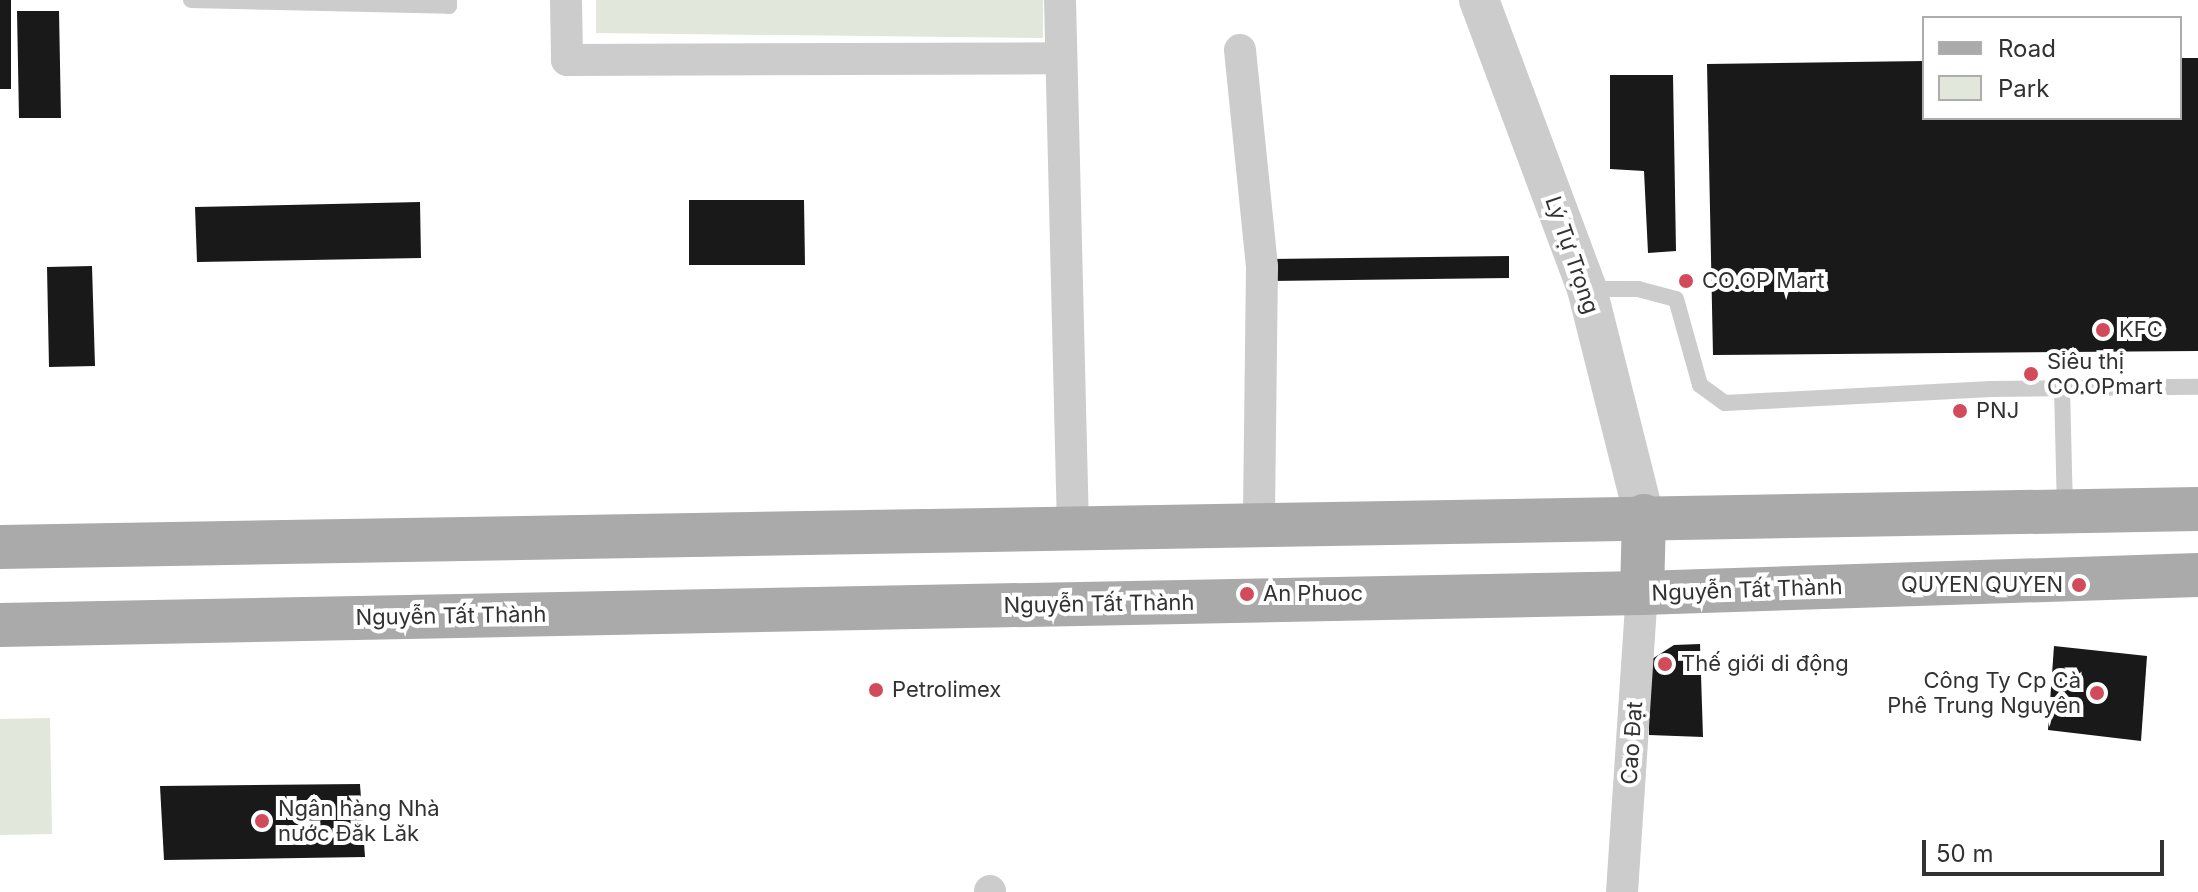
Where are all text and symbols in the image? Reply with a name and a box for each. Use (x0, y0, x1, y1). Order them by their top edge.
legend (1922, 16, 2182, 120)
text: Road (1998, 34, 2056, 63)
text: Park (1998, 74, 2049, 103)
street label: Lý Tự Trọng (1540, 193, 1604, 317)
place label: CO.OP Mart (1702, 268, 1824, 294)
marker: CO.OP Mart (1677, 272, 1695, 290)
place label: KFC (2119, 317, 2163, 343)
marker: KFC (2094, 321, 2112, 339)
place label: Siêu thị CO.OPmart (2047, 348, 2163, 400)
marker: Siêu thị CO.OPmart (2022, 365, 2040, 383)
place label: PNJ (1976, 398, 2019, 424)
marker: PNJ (1951, 402, 1969, 420)
place label: QUYEN QUYEN (1901, 572, 2063, 598)
street label: Nguyễn Tất Thành (1651, 573, 1843, 607)
marker: QUYEN QUYEN (2070, 576, 2088, 594)
place label: An Phuoc (1263, 581, 1363, 607)
marker: An Phuoc (1238, 585, 1256, 603)
street label: Nguyễn Tất Thành (1003, 589, 1195, 619)
street label: Nguyễn Tất Thành (355, 601, 547, 631)
place label: Thế giới di động (1681, 651, 1849, 677)
marker: Thế giới di động (1656, 655, 1674, 673)
place label: Công Ty Cp Cà Phê Trung Nguyên (1887, 667, 2081, 718)
place label: Petrolimex (892, 677, 1001, 703)
marker: Petrolimex (867, 681, 885, 699)
marker: Công Ty Cp Cà Phê Trung Nguyên (2088, 684, 2106, 702)
street label: Cao Đạt (1616, 701, 1648, 785)
place label: Ngân hàng Nhà nước Đăk Lăk (278, 795, 440, 846)
marker: Ngân hàng Nhà nước Đăk Lăk (253, 812, 271, 830)
scale bar (1926, 824, 2168, 874)
text: 50 m (1936, 839, 1994, 868)

